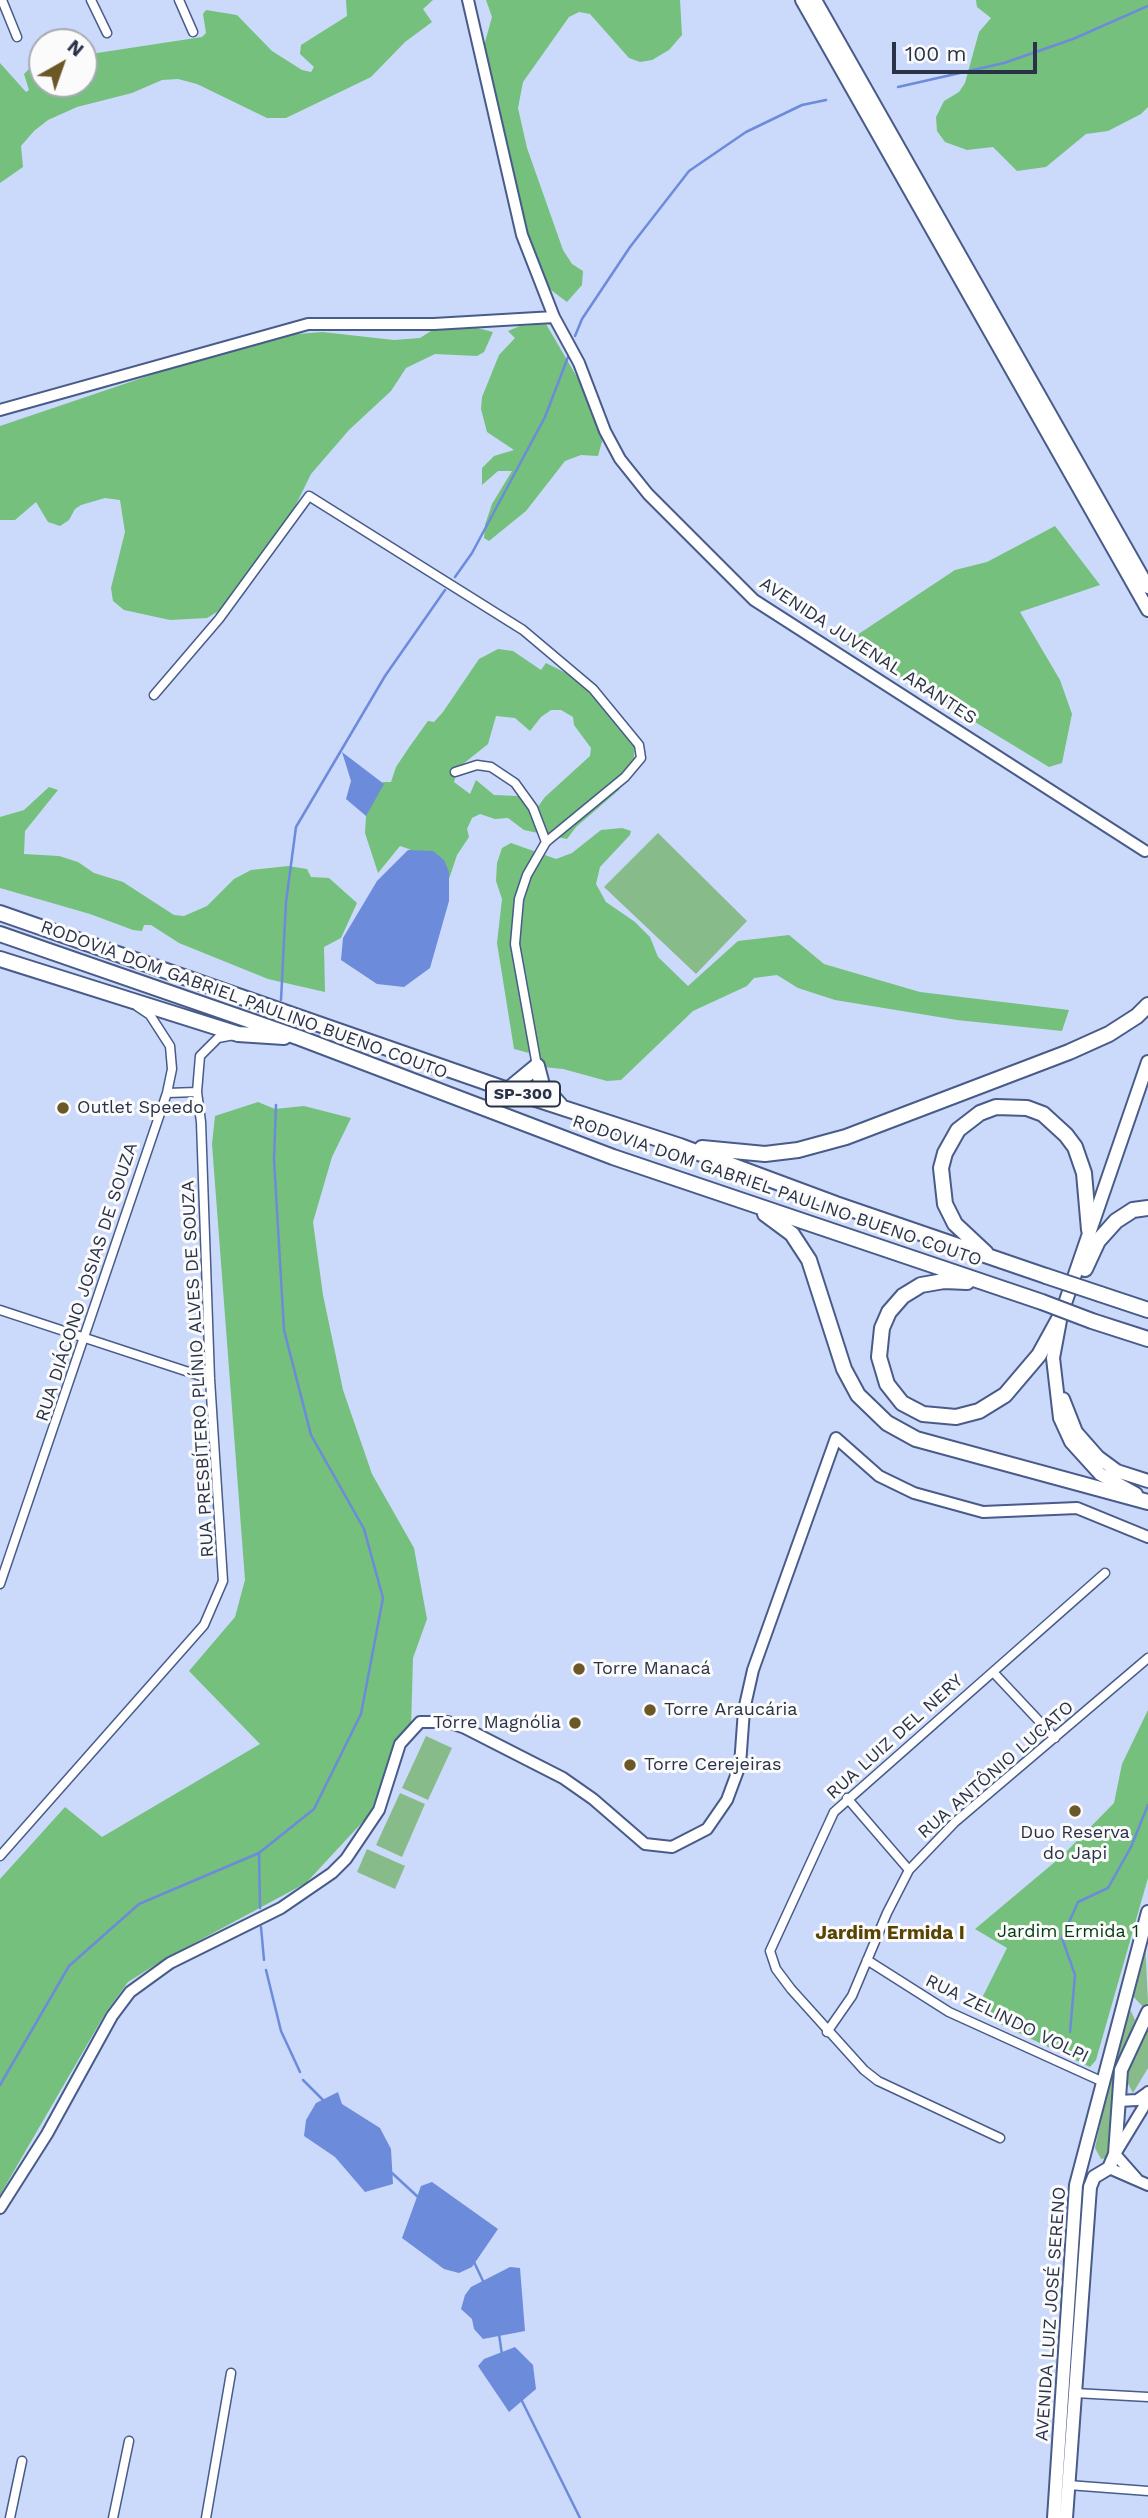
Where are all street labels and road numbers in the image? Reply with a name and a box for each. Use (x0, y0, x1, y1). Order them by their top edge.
street label: AVENIDA JUVENAL ARANTES (756, 573, 980, 729)
street label: RODOVIA DOM GABRIEL PAULINO BUENO COUTO (38, 916, 450, 1084)
road number: SP-300 (486, 1082, 560, 1106)
street label: RODOVIA DOM GABRIEL PAULINO BUENO COUTO (570, 1111, 984, 1271)
street label: RUA DIÁCONO JOSIAS DE SOUZA (32, 1140, 142, 1424)
street label: RUA PRESBÍTERO PLÍNIO ALVES DE SOUZA (177, 1180, 219, 1558)
street label: RUA LUIZ DEL NERY (822, 1670, 968, 1804)
street label: RUA ANTÔNIO LUCATO (914, 1696, 1078, 1844)
street label: RUA ZELINDO VOLPI (922, 1970, 1092, 2068)
street label: AVENIDA LUIZ JOSÉ SERENO (1031, 2186, 1071, 2442)

